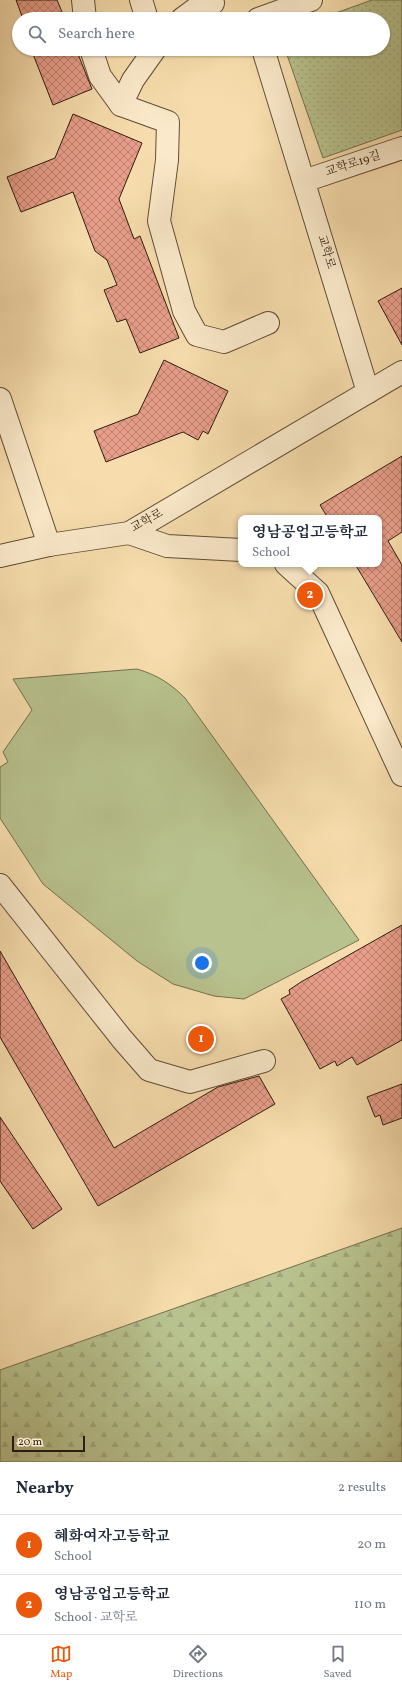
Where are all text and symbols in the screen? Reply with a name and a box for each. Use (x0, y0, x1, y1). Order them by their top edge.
search box (12, 12, 390, 56)
icon: search (26, 23, 48, 45)
text: Search here (58, 24, 135, 45)
street label: 교학로19길 (323, 148, 383, 180)
street label: 교학로 (313, 233, 339, 271)
street label: 교학로 (128, 505, 166, 536)
popup (238, 515, 382, 567)
text: 영남공업고등학교 (252, 523, 368, 544)
text: School (252, 544, 290, 562)
pin: 2 (297, 580, 323, 610)
your location (192, 953, 212, 973)
pin: 1 (188, 1024, 214, 1054)
scale bar (12, 1434, 85, 1453)
text: 20 m (18, 1435, 42, 1450)
text: Nearby (16, 1477, 74, 1500)
text: 2 results (338, 1479, 386, 1497)
text: 혜화여자고등학교 (54, 1527, 170, 1548)
text: 1 (26, 1536, 32, 1554)
text: 20 m (357, 1536, 386, 1554)
text: School (54, 1548, 92, 1566)
text: 영남공업고등학교 (54, 1585, 170, 1606)
text: 2 (26, 1596, 32, 1614)
text: 110 m (354, 1596, 386, 1614)
text: School · 교학로 (54, 1609, 137, 1627)
tab: Map (50, 1643, 72, 1682)
tab: Directions (173, 1643, 223, 1682)
tab: Saved (323, 1643, 352, 1682)

